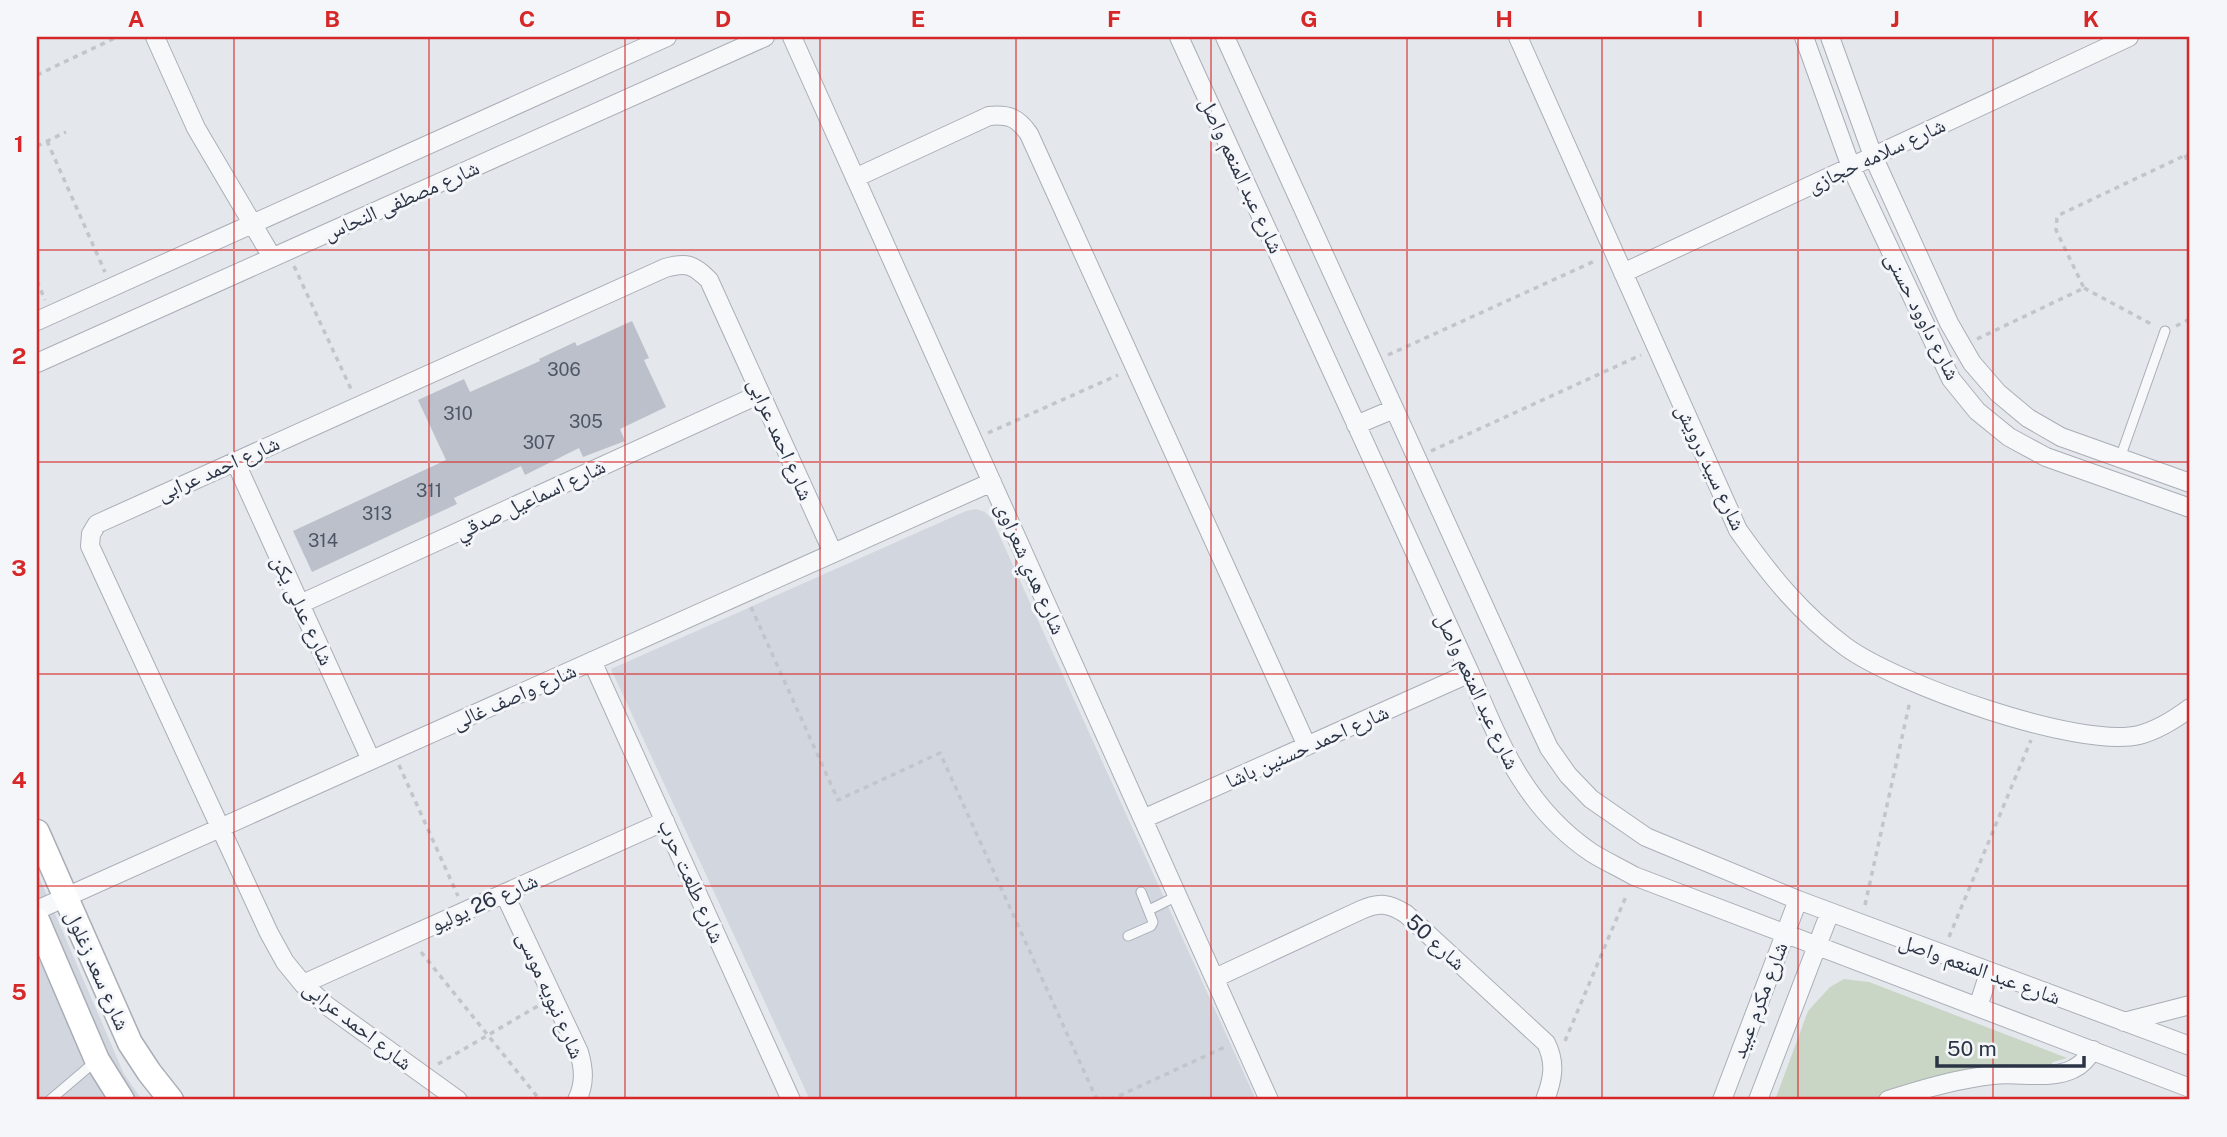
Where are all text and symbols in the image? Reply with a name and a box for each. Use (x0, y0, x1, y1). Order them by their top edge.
text: A (128, 5, 145, 32)
text: B (324, 5, 340, 32)
text: C (519, 5, 535, 32)
text: D (715, 5, 731, 32)
text: E (911, 5, 925, 32)
text: F (1107, 5, 1121, 32)
text: G (1300, 5, 1318, 32)
text: H (1495, 5, 1513, 32)
text: I (1696, 5, 1704, 32)
text: J (1890, 5, 1900, 32)
text: K (2083, 5, 2099, 32)
street label: شارع عبد المنعم واصل (1193, 93, 1289, 258)
street label: شارع سلامه حجازى (1803, 112, 1949, 199)
text: 1 (14, 130, 24, 157)
street label: شارع مصطفى النحاس (319, 154, 483, 246)
street label: شارع داوود حسنى (1879, 248, 1966, 385)
text: 2 (12, 342, 26, 369)
house number: 306 (547, 359, 581, 380)
street label: شارع احمد عرابى (742, 374, 819, 505)
street label: شارع سيد درويش (1670, 400, 1751, 535)
house number: 310 (443, 403, 473, 424)
house number: 305 (569, 411, 603, 432)
street label: شارع احمد عرابى (153, 430, 284, 507)
house number: 307 (523, 432, 555, 453)
street label: شارع اسماعيل صدقي (451, 453, 611, 549)
house number: 311 (416, 480, 442, 501)
street label: شارع هدي شعراوى (987, 498, 1071, 640)
house number: 313 (362, 503, 392, 524)
house number: 314 (308, 530, 338, 551)
street label: شارع عدلى يكن (266, 551, 339, 669)
text: 3 (11, 554, 27, 581)
street label: شارع عبد المنعم واصل (1429, 609, 1525, 774)
street label: شارع واصف غالى (448, 657, 580, 735)
street label: شارع احمد حسنين باشا (1222, 699, 1393, 794)
text: 4 (11, 766, 27, 793)
street label: شارع طلعت حرب (653, 815, 730, 947)
street label: شارع 26 يوليو (427, 867, 542, 938)
street label: شارع سعد زغلول (59, 906, 136, 1034)
street label: شارع 50 (1400, 909, 1471, 976)
street label: شارع نبويه موسى (511, 928, 590, 1063)
street label: شارع عبد المنعم واصل (1895, 928, 2064, 1012)
street label: شارع مكرم عبيد (1725, 938, 1794, 1062)
street label: شارع احمد عرابى (298, 975, 417, 1076)
text: 5 (11, 978, 27, 1005)
scale bar (1937, 1025, 2084, 1069)
text: 50 m (1947, 1036, 1997, 1061)

